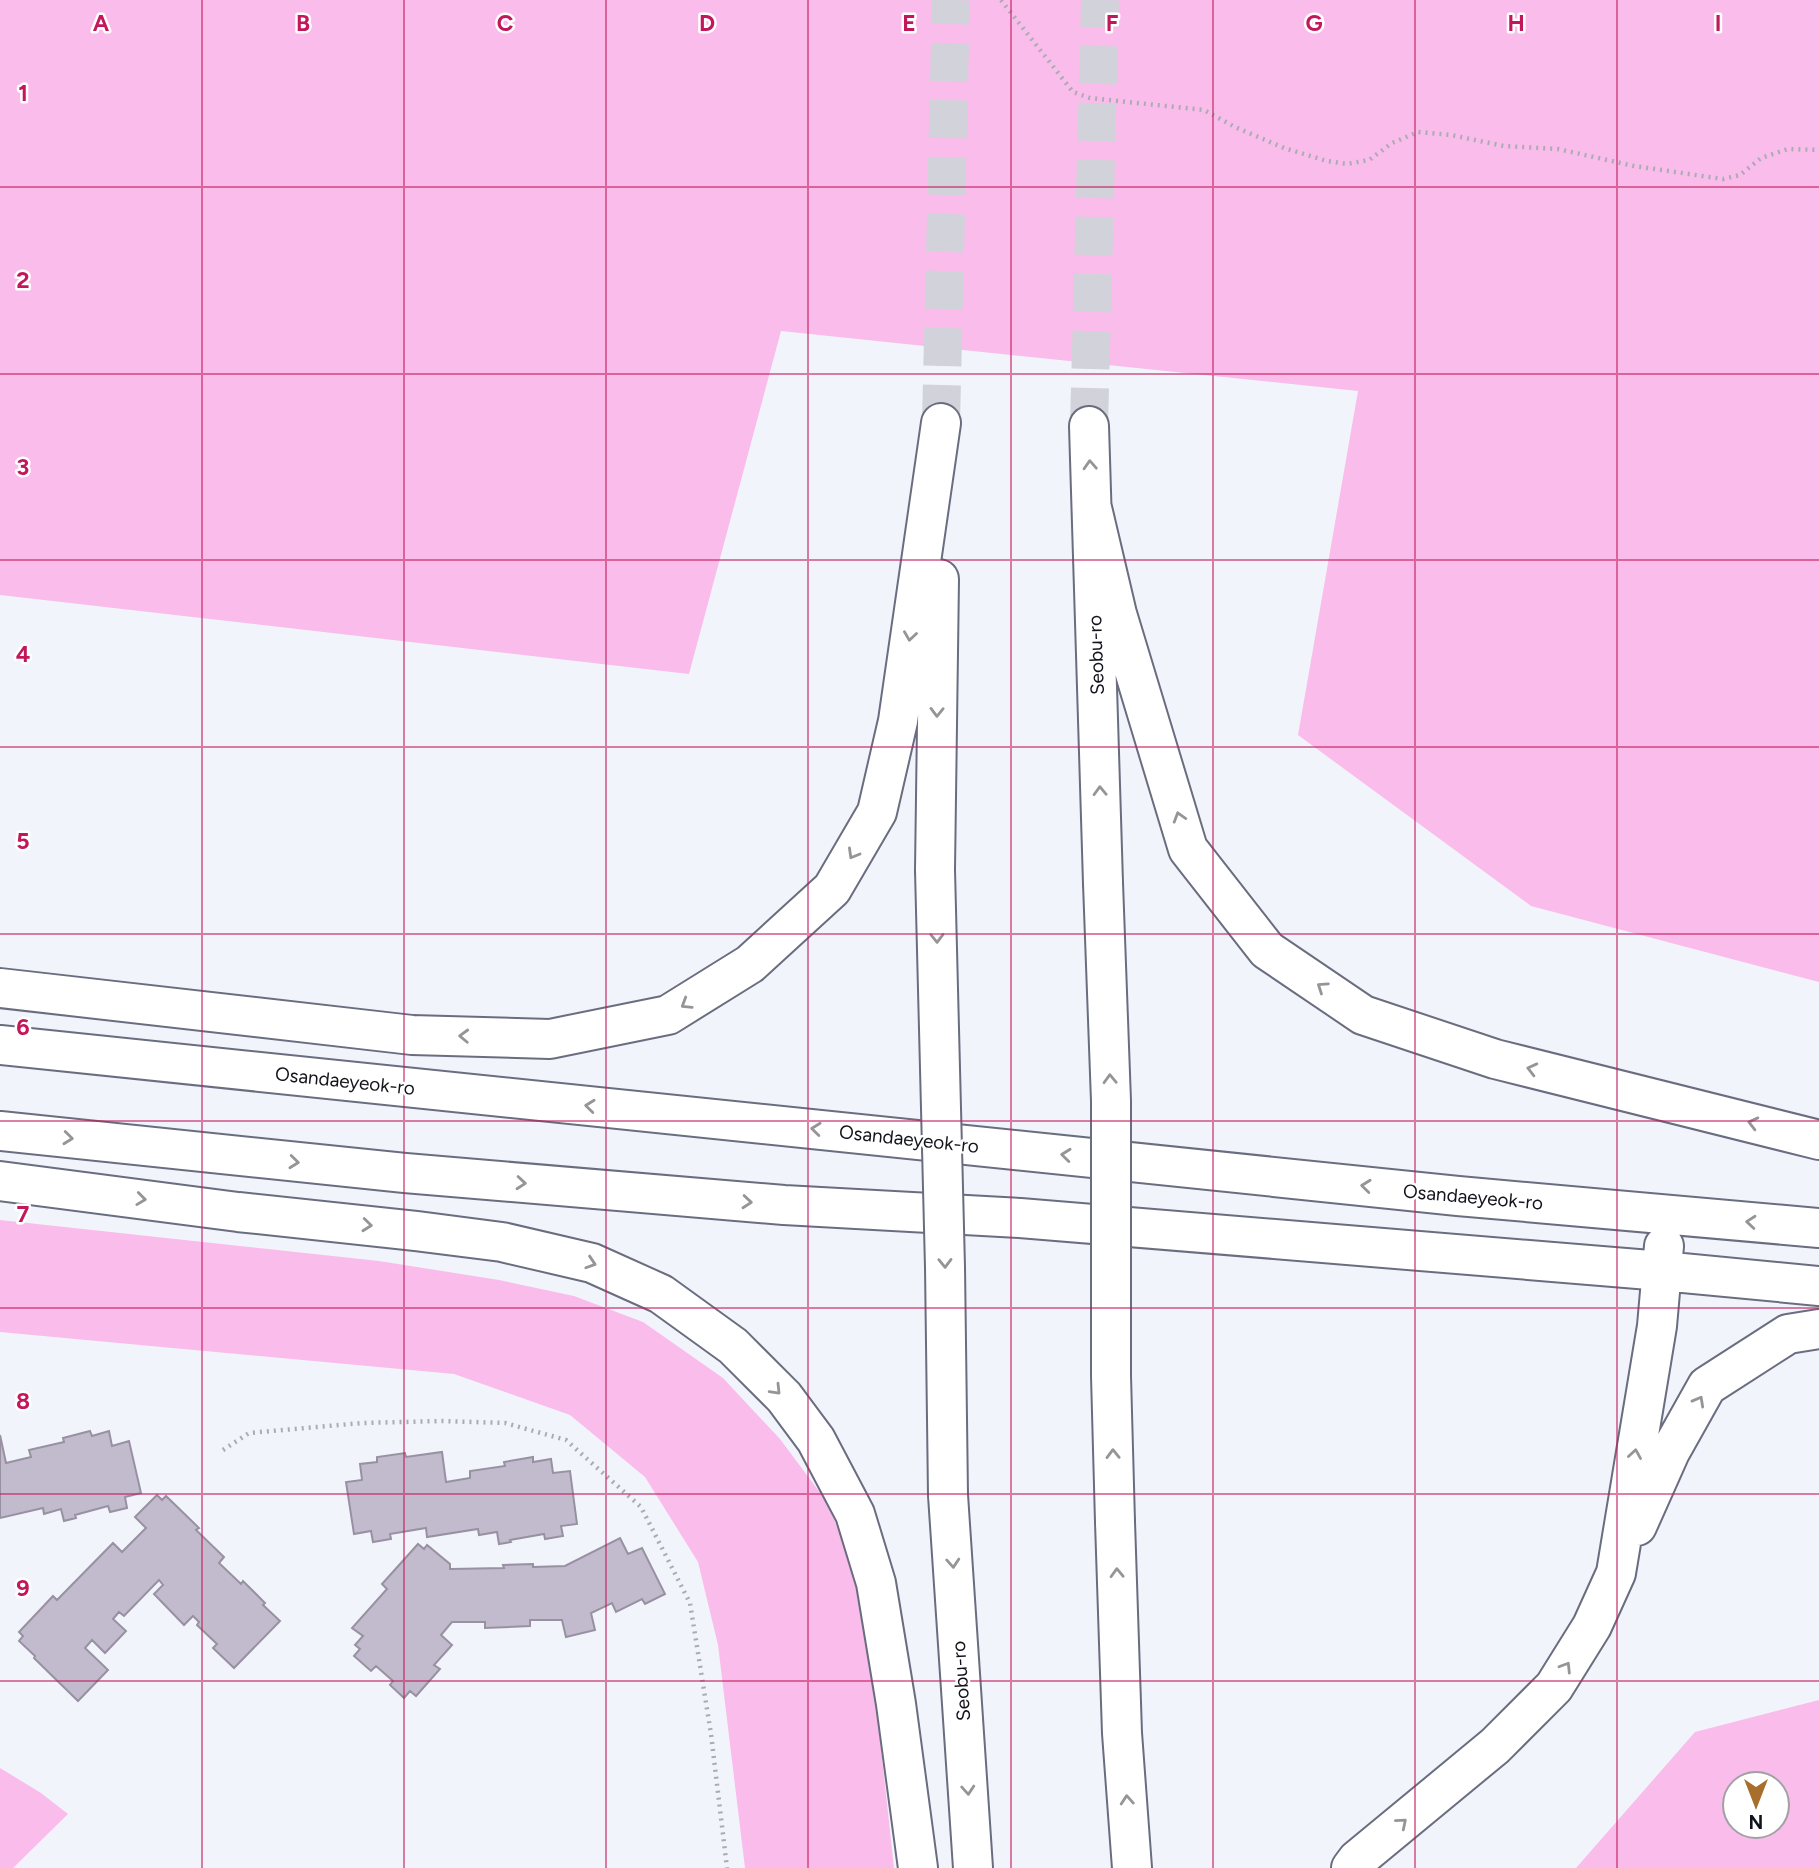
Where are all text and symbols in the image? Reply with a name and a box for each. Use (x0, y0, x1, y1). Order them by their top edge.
text: A (93, 9, 110, 37)
text: B (296, 9, 310, 37)
text: C (497, 9, 514, 37)
text: D (699, 9, 715, 37)
text: E (902, 9, 916, 37)
text: F (1106, 9, 1119, 37)
text: G (1305, 9, 1323, 37)
text: H (1507, 9, 1525, 37)
text: I (1715, 9, 1721, 37)
text: 1 (18, 79, 28, 107)
text: 2 (16, 266, 30, 294)
text: 3 (17, 453, 29, 481)
one-way arrow (1083, 460, 1098, 471)
street label: Seobu-ro (1083, 615, 1109, 695)
one-way arrow (903, 631, 918, 642)
text: 4 (16, 640, 30, 668)
one-way arrow (930, 707, 945, 718)
one-way arrow (1093, 785, 1108, 796)
one-way arrow (1172, 811, 1187, 823)
text: 5 (16, 827, 30, 855)
one-way arrow (848, 846, 861, 859)
one-way arrow (929, 933, 945, 944)
one-way arrow (1316, 982, 1329, 995)
one-way arrow (680, 996, 693, 1009)
text: 6 (16, 1013, 30, 1041)
one-way arrow (458, 1029, 469, 1044)
street label: Osandaeyeok-ro (274, 1062, 416, 1100)
one-way arrow (1526, 1062, 1538, 1077)
one-way arrow (1103, 1073, 1118, 1084)
one-way arrow (584, 1099, 595, 1114)
one-way arrow (1747, 1117, 1759, 1131)
street label: Osandaeyeok-ro (838, 1120, 980, 1158)
one-way arrow (810, 1122, 822, 1137)
one-way arrow (63, 1130, 74, 1145)
one-way arrow (1061, 1148, 1072, 1163)
one-way arrow (288, 1154, 300, 1169)
one-way arrow (515, 1175, 526, 1190)
one-way arrow (1360, 1179, 1372, 1194)
street label: Osandaeyeok-ro (1402, 1179, 1544, 1215)
one-way arrow (135, 1192, 146, 1207)
one-way arrow (742, 1194, 753, 1209)
text: 7 (17, 1200, 30, 1228)
one-way arrow (1745, 1215, 1756, 1230)
one-way arrow (361, 1218, 372, 1233)
one-way arrow (584, 1255, 596, 1270)
one-way arrow (937, 1259, 953, 1269)
one-way arrow (768, 1381, 781, 1394)
text: 8 (16, 1387, 30, 1415)
one-way arrow (1691, 1396, 1704, 1408)
one-way arrow (1106, 1448, 1121, 1459)
one-way arrow (1627, 1448, 1642, 1460)
one-way arrow (945, 1558, 960, 1569)
one-way arrow (1109, 1567, 1124, 1578)
text: 9 (16, 1574, 30, 1602)
street label: Seobu-ro (947, 1640, 975, 1722)
one-way arrow (1558, 1662, 1571, 1675)
north arrow (1721, 1770, 1791, 1840)
one-way arrow (960, 1784, 975, 1795)
one-way arrow (1120, 1794, 1135, 1805)
text: N (1749, 1810, 1763, 1833)
one-way arrow (1393, 1819, 1406, 1831)

